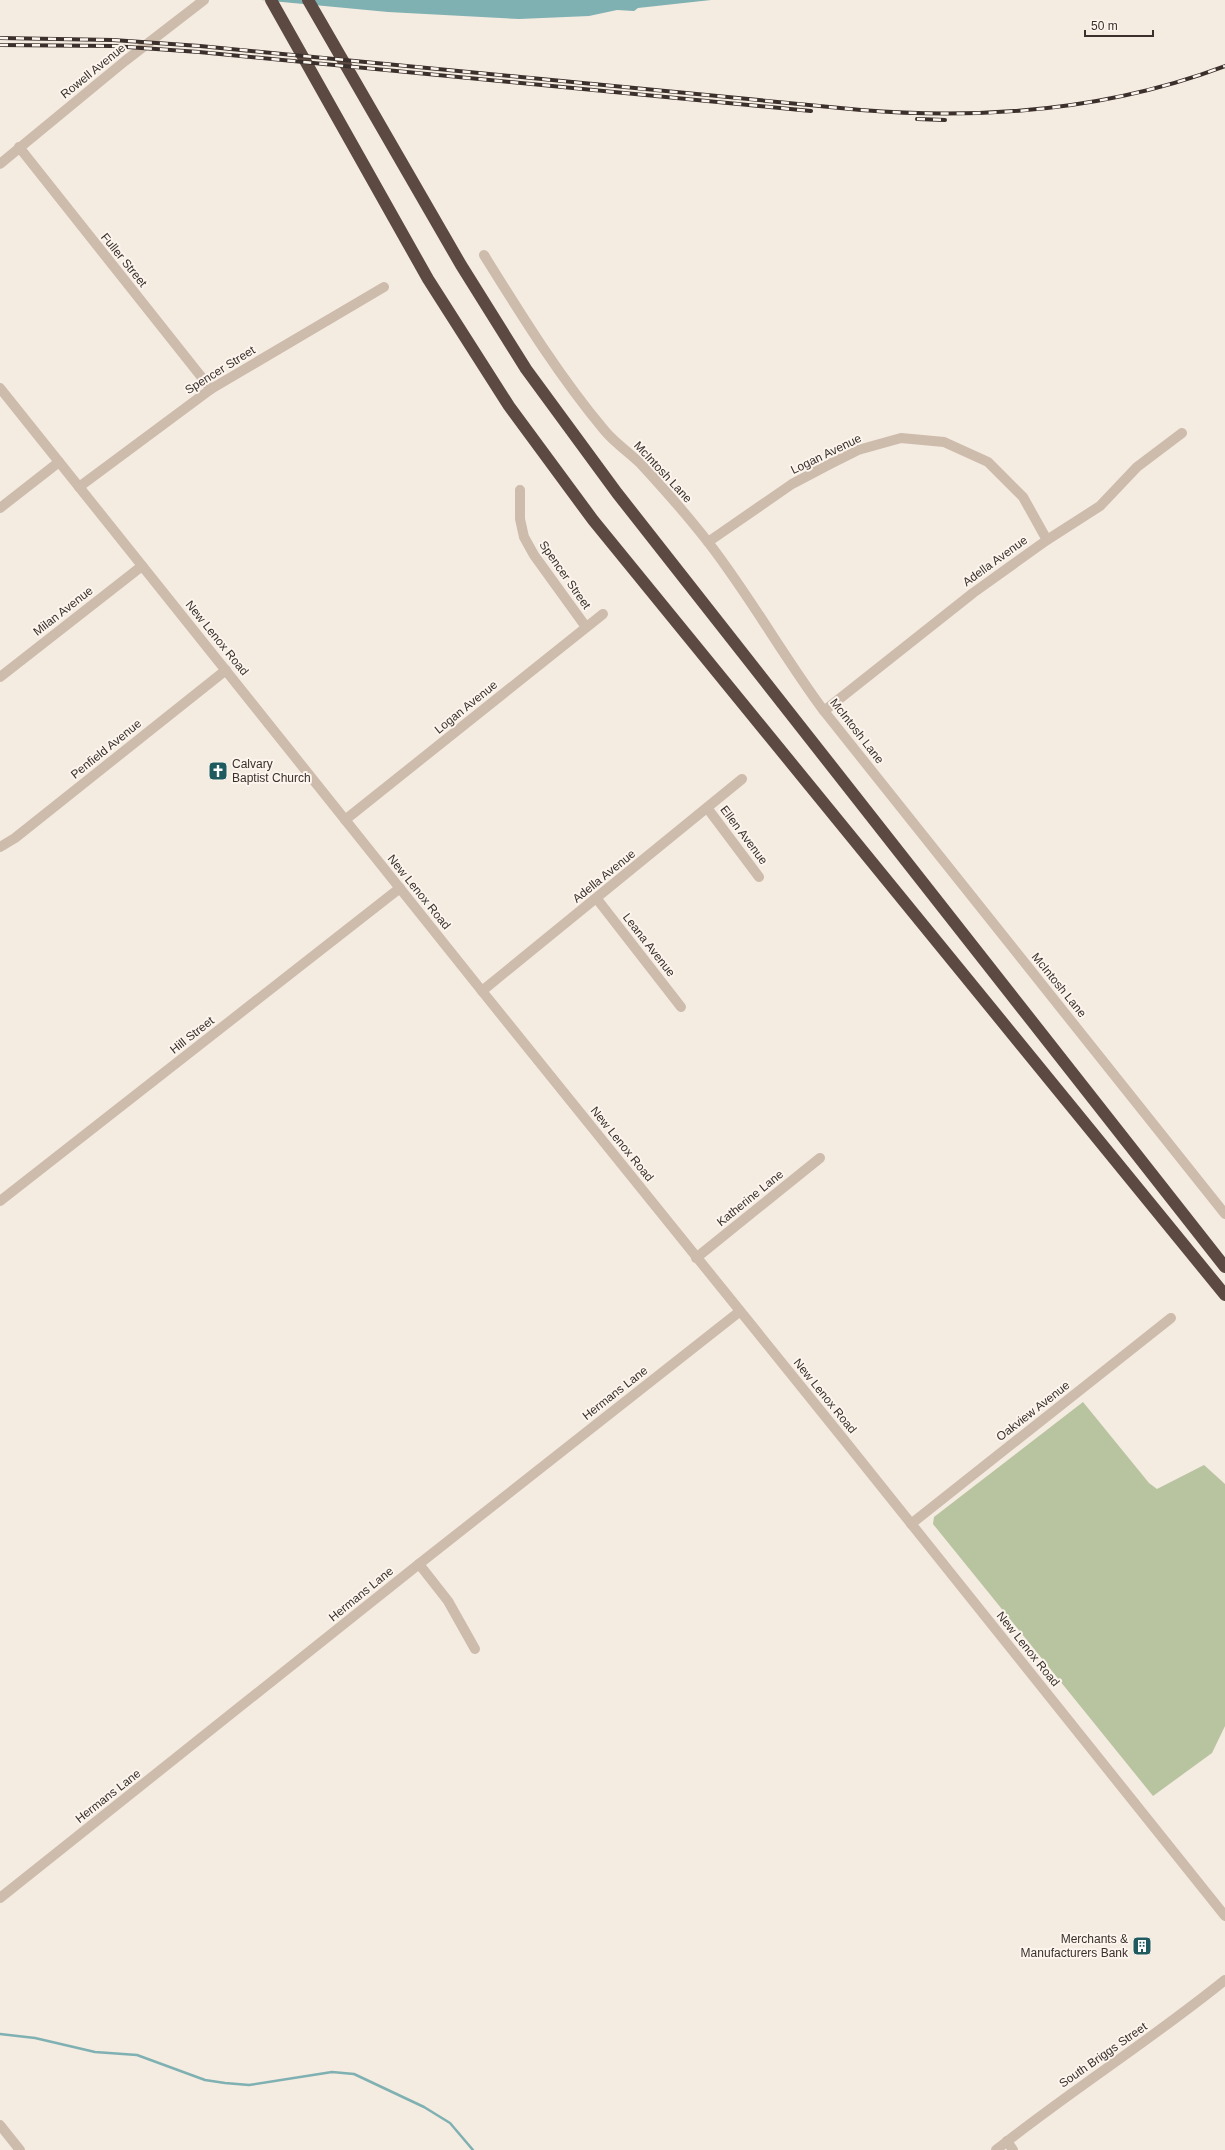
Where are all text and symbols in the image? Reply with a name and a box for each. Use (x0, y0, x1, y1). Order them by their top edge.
scale bar (1085, 12, 1153, 38)
text: 50 m (1091, 19, 1118, 33)
street label: Rowell Avenue (58, 40, 128, 101)
street label: Fuller Street (98, 230, 150, 290)
street label: Spencer Street (182, 343, 258, 397)
street label: Logan Avenue (789, 431, 864, 477)
street label: McIntosh Lane (631, 438, 695, 506)
street label: Adella Avenue (960, 533, 1030, 589)
street label: Spencer Street (536, 538, 594, 612)
street label: Milan Avenue (30, 583, 96, 639)
street label: New Lenox Road (183, 598, 251, 678)
street label: Logan Avenue (432, 677, 500, 737)
street label: McIntosh Lane (827, 696, 887, 767)
street label: Penfield Avenue (68, 716, 144, 782)
place label: Calvary Baptist Church (232, 757, 311, 785)
church icon: Calvary Baptist Church (207, 760, 229, 782)
street label: Ellen Avenue (717, 803, 771, 867)
street label: Adella Avenue (570, 846, 638, 906)
street label: New Lenox Road (385, 852, 453, 932)
street label: Leana Avenue (620, 911, 678, 980)
street label: McIntosh Lane (1029, 950, 1089, 1020)
street label: Hill Street (167, 1013, 217, 1057)
street label: New Lenox Road (588, 1104, 656, 1184)
street label: Katherine Lane (714, 1167, 786, 1229)
street label: New Lenox Road (791, 1356, 859, 1436)
street label: Hermans Lane (580, 1363, 651, 1423)
street label: Oakview Avenue (994, 1378, 1073, 1444)
street label: Hermans Lane (326, 1564, 396, 1624)
street label: New Lenox Road (994, 1609, 1062, 1689)
street label: Hermans Lane (73, 1766, 144, 1826)
place label: Merchants & Manufacturers Bank (1021, 1932, 1129, 1960)
building icon: Merchants & Manufacturers Bank (1131, 1935, 1153, 1957)
street label: South Briggs Street (1056, 2019, 1150, 2091)

